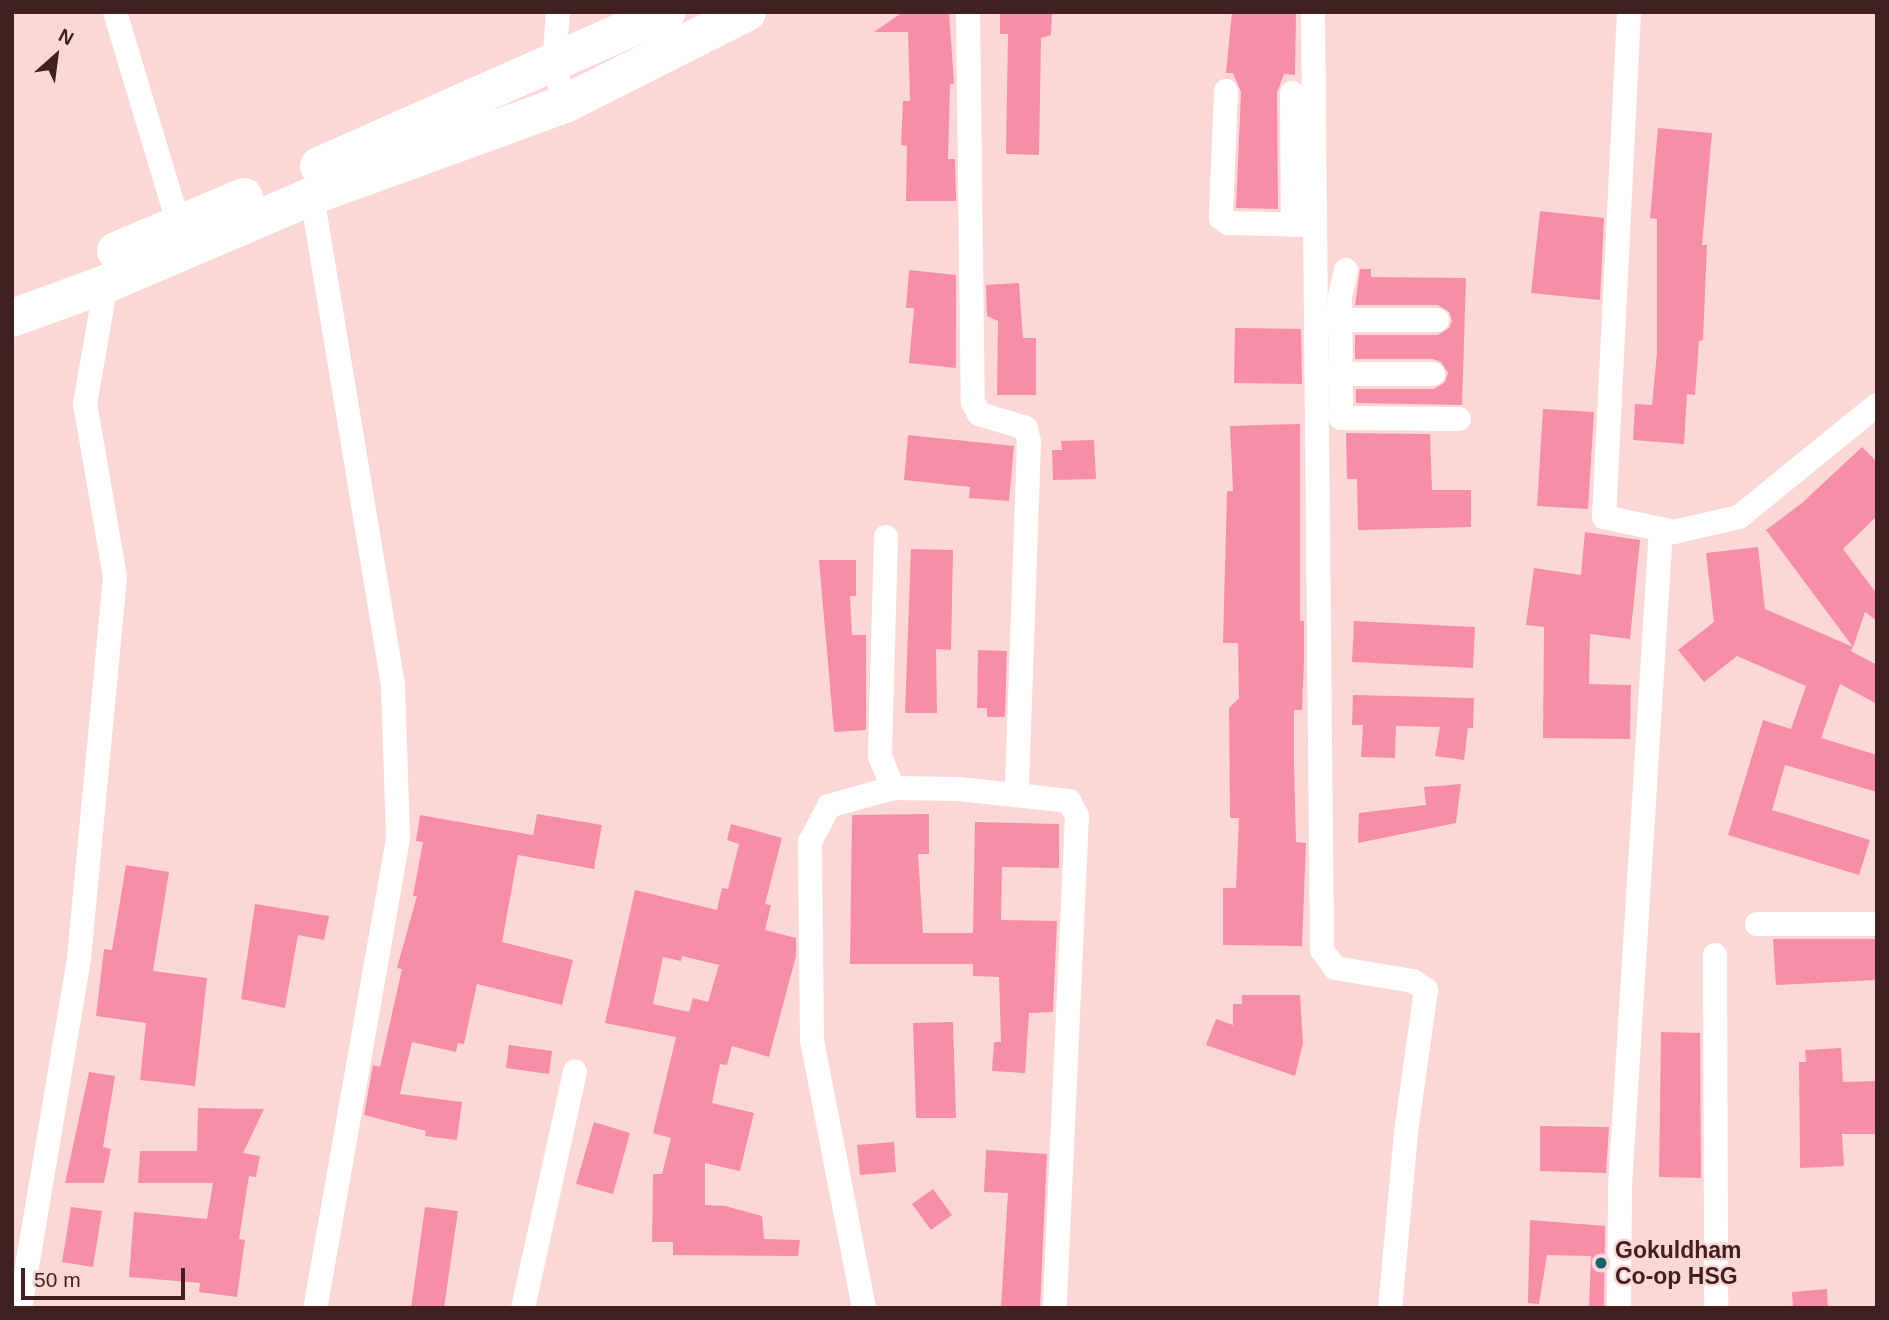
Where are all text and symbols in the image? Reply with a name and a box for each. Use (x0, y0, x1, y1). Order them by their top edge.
north arrow (21, 21, 91, 91)
text: N (55, 25, 77, 50)
place label: Gokuldham Co-op HSG (1615, 1236, 1742, 1290)
scale bar (24, 1254, 189, 1298)
marker: Gokuldham Co-op HSG (1593, 1255, 1609, 1271)
text: 50 m (34, 1268, 81, 1291)

